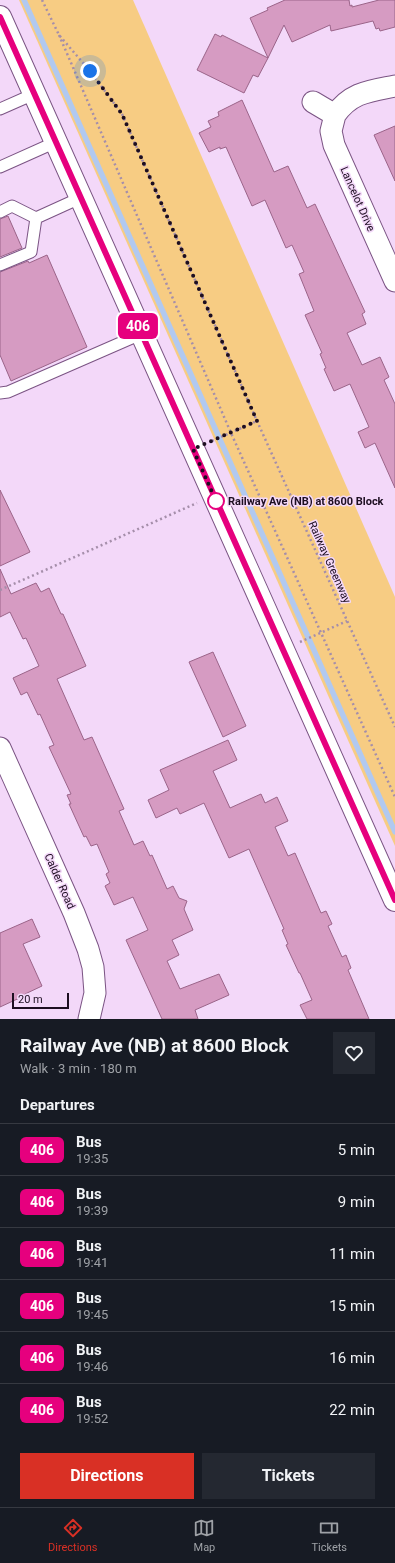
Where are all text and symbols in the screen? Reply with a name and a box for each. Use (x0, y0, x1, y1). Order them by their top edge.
your location (80, 61, 100, 81)
street label: Lancelot Drive (337, 165, 378, 234)
line badge: 406 (115, 313, 161, 339)
text: 406 (126, 318, 150, 334)
marker: Railway Ave (NB) at 8600 Block (207, 492, 225, 510)
place label: Railway Ave (NB) at 8600 Block (228, 495, 384, 508)
street label: Railway Greenway (306, 519, 354, 606)
street label: Calder Road (41, 851, 78, 911)
scale bar (12, 991, 69, 1010)
text: 20 m (18, 993, 43, 1006)
button: heart (333, 1032, 375, 1074)
text: Railway Ave (NB) at 8600 Block (20, 1034, 289, 1057)
text: Walk · 3 min · 180 m (20, 1061, 137, 1076)
text: Departures (20, 1096, 95, 1114)
text: Bus (76, 1133, 102, 1151)
text: 5 min (338, 1141, 375, 1159)
text: 406 (30, 1142, 54, 1158)
text: 19:35 (76, 1151, 108, 1166)
text: Bus (76, 1185, 102, 1203)
text: 9 min (338, 1193, 375, 1211)
text: 406 (30, 1194, 54, 1210)
text: 19:39 (76, 1203, 108, 1218)
text: Bus (76, 1237, 102, 1255)
text: 11 min (329, 1245, 375, 1263)
text: 406 (30, 1246, 54, 1262)
text: 19:41 (76, 1255, 108, 1270)
text: Bus (76, 1289, 102, 1307)
text: 15 min (329, 1297, 375, 1315)
text: 406 (30, 1298, 54, 1314)
text: 19:45 (76, 1307, 108, 1322)
text: Bus (76, 1341, 102, 1359)
text: 16 min (329, 1349, 375, 1367)
text: 406 (30, 1350, 54, 1366)
text: 19:46 (76, 1359, 108, 1374)
text: Bus (76, 1393, 102, 1411)
text: 22 min (329, 1401, 375, 1419)
text: 406 (30, 1402, 54, 1418)
text: 19:52 (76, 1411, 108, 1426)
button: Directions (20, 1453, 194, 1499)
button: Tickets (202, 1453, 375, 1499)
tab: Directions (48, 1517, 97, 1554)
tab: Map (193, 1517, 215, 1554)
tab: Tickets (311, 1517, 347, 1554)

